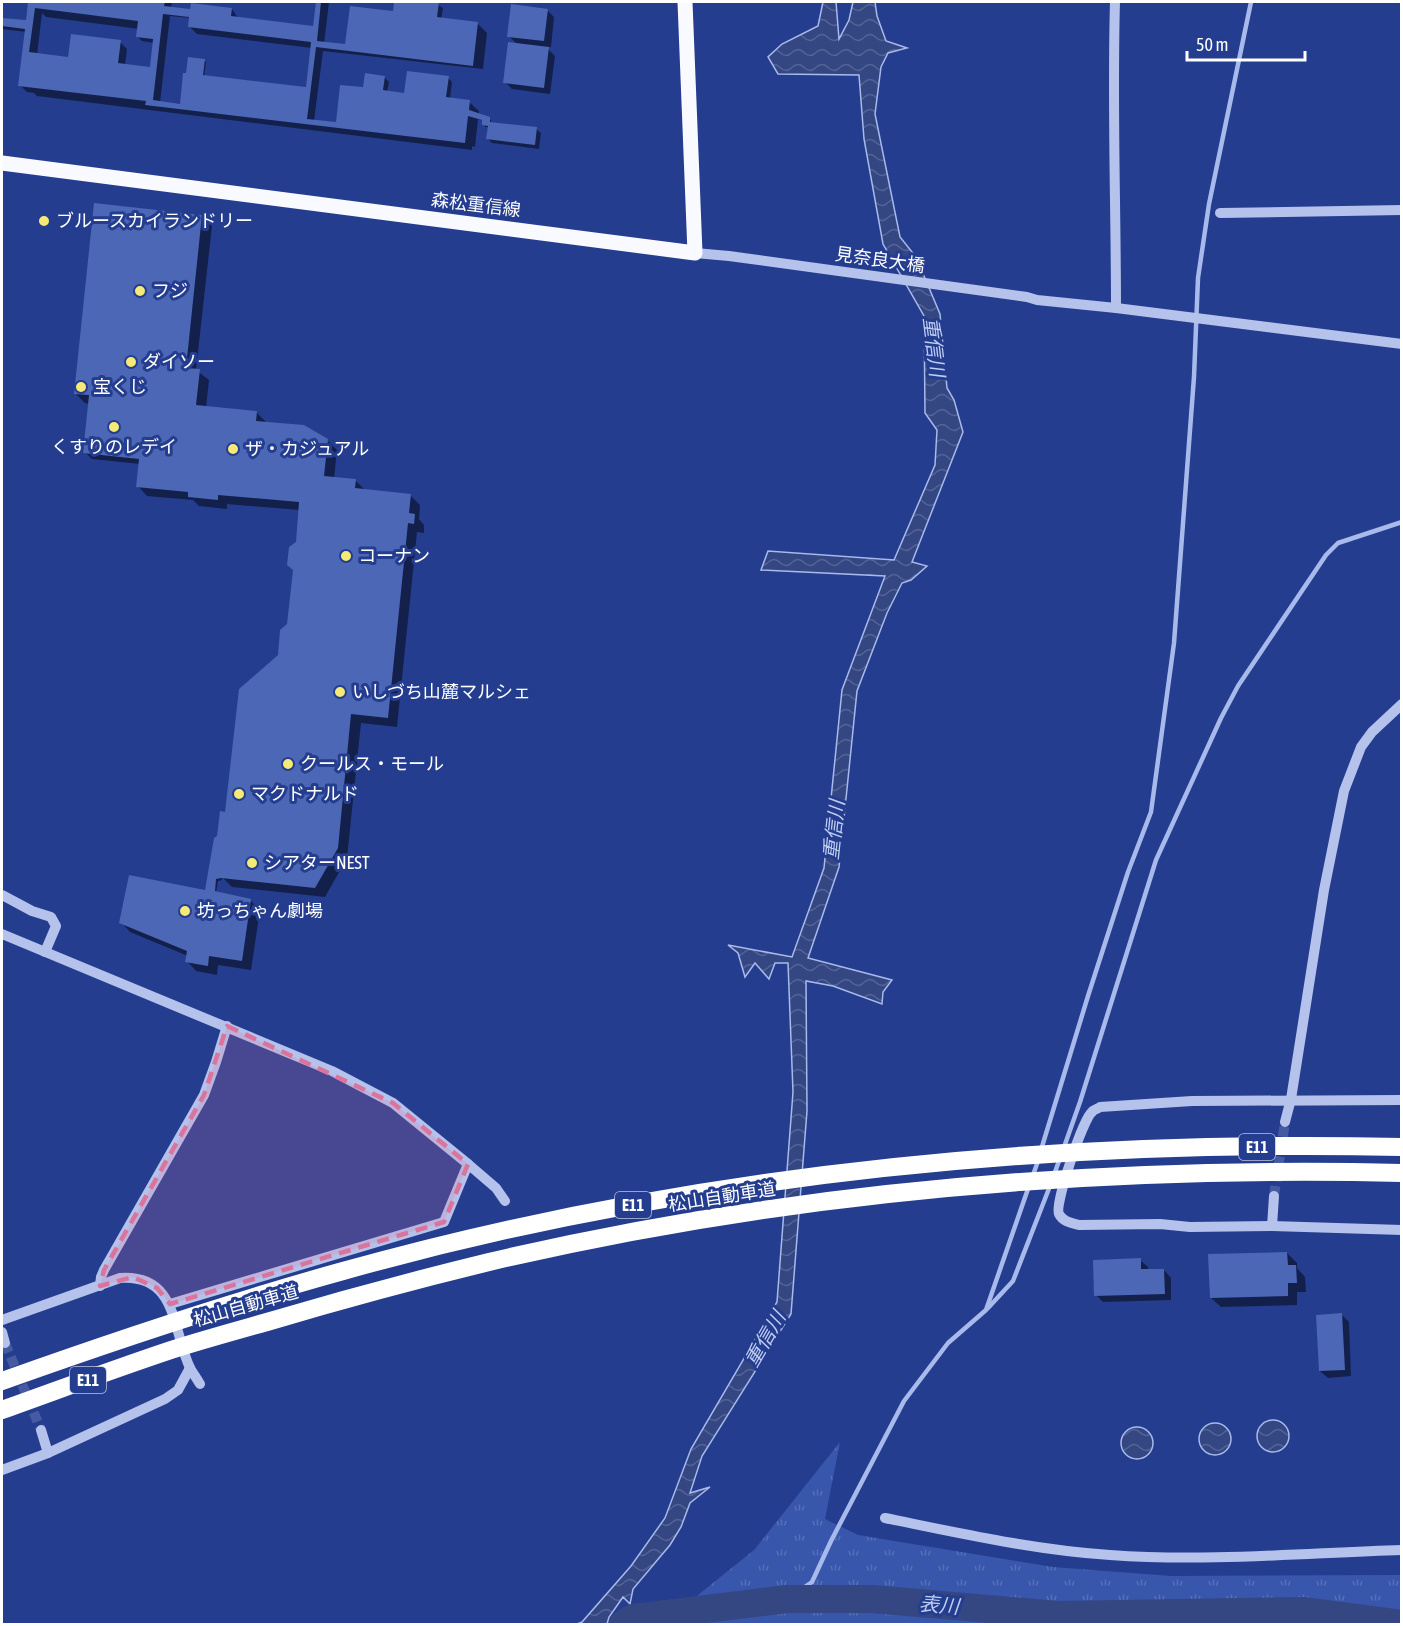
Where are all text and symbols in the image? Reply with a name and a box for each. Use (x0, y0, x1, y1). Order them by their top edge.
scale bar (1187, 24, 1306, 62)
text: 50 m (1196, 34, 1228, 55)
street label: 森松重信線 (430, 189, 522, 220)
place label: ブルースカイランドリー (56, 210, 253, 231)
marker: ブルースカイランドリー (37, 214, 51, 228)
street label: 見奈良大橋 (834, 243, 926, 276)
place label: フジ (152, 280, 188, 301)
marker: フジ (133, 284, 147, 298)
water label: 重信川 (919, 316, 950, 380)
place label: ダイソー (143, 351, 215, 372)
marker: ダイソー (124, 355, 138, 369)
place label: 宝くじ (93, 376, 147, 397)
marker: 宝くじ (74, 380, 88, 394)
marker: くすりのレデイ (107, 420, 121, 434)
place label: くすりのレデイ (51, 436, 177, 457)
place label: ザ・カジュアル (245, 438, 369, 459)
marker: ザ・カジュアル (226, 442, 240, 456)
place label: コーナン (358, 545, 430, 566)
marker: コーナン (339, 549, 353, 563)
place label: いしづち山麓マルシェ (352, 681, 531, 702)
marker: いしづち山麓マルシェ (333, 685, 347, 699)
place label: クールス・モール (300, 753, 444, 774)
marker: クールス・モール (281, 757, 295, 771)
place label: マクドナルド (251, 783, 359, 804)
marker: マクドナルド (232, 787, 246, 801)
water label: 重信川 (819, 797, 848, 861)
place label: シアターNEST (264, 852, 370, 873)
marker: シアターNEST (245, 856, 259, 870)
place label: 坊っちゃん劇場 (197, 900, 323, 921)
marker: 坊っちゃん劇場 (178, 904, 192, 918)
road number: E11 (1239, 1134, 1275, 1160)
street label: 松山自動車道 (667, 1178, 777, 1215)
road number: E11 (615, 1192, 651, 1218)
street label: 松山自動車道 (191, 1281, 301, 1330)
water label: 重信川 (740, 1305, 791, 1370)
road number: E11 (70, 1367, 106, 1393)
water label: 表川 (918, 1591, 962, 1618)

